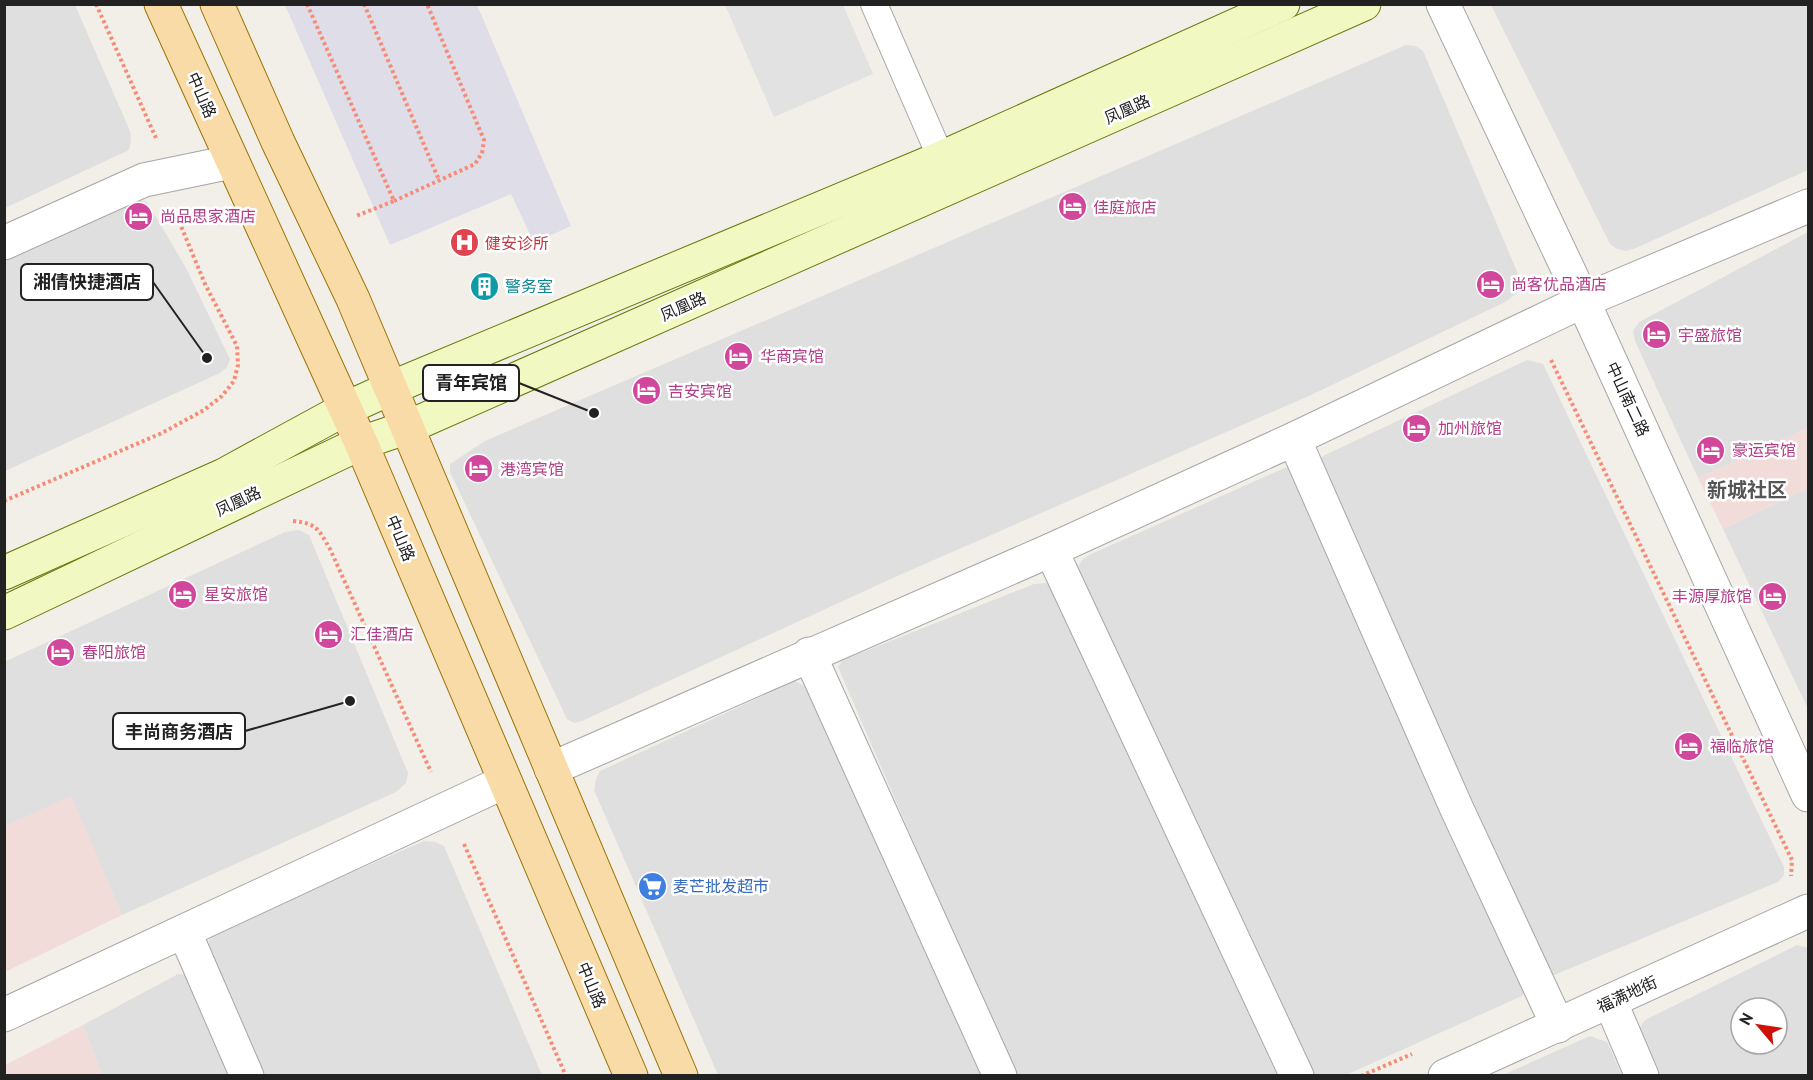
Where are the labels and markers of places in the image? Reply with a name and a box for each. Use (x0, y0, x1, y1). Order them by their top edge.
hotel icon: 佳庭旅店 (1056, 191, 1088, 223)
place label: 佳庭旅店 (1093, 197, 1157, 217)
hotel icon: 尚品思家酒店 (123, 200, 155, 232)
place label: 尚品思家酒店 (160, 206, 256, 226)
hospital icon: 健安诊所 (448, 227, 480, 259)
place label: 健安诊所 (485, 233, 549, 253)
callout: 湘倩快捷酒店 (21, 264, 153, 300)
hotel icon: 尚客优品酒店 (1474, 268, 1506, 300)
building icon: 警务室 (468, 270, 500, 302)
place label: 尚客优品酒店 (1511, 274, 1607, 294)
place label: 警务室 (505, 276, 553, 296)
hotel icon: 宇盛旅馆 (1641, 319, 1673, 351)
place label: 宇盛旅馆 (1678, 325, 1742, 345)
hotel icon: 华商宾馆 (723, 340, 755, 372)
place label: 华商宾馆 (760, 346, 824, 366)
callout: 青年宾馆 (423, 365, 519, 401)
hotel icon: 吉安宾馆 (631, 375, 663, 407)
place label: 吉安宾馆 (668, 381, 732, 401)
hotel icon: 加州旅馆 (1401, 412, 1433, 444)
place label: 加州旅馆 (1438, 418, 1502, 438)
hotel icon: 豪运宾馆 (1695, 434, 1727, 466)
place label: 豪运宾馆 (1732, 440, 1796, 460)
hotel icon: 港湾宾馆 (463, 453, 495, 485)
place label: 港湾宾馆 (500, 459, 564, 479)
hotel icon: 星安旅馆 (167, 578, 199, 610)
hotel icon: 丰源厚旅馆 (1757, 580, 1789, 612)
place label: 星安旅馆 (204, 584, 268, 604)
place label: 丰源厚旅馆 (1672, 586, 1752, 606)
hotel icon: 汇佳酒店 (313, 618, 345, 650)
place label: 汇佳酒店 (350, 624, 414, 644)
hotel icon: 春阳旅馆 (45, 636, 77, 668)
place label: 春阳旅馆 (82, 642, 146, 662)
callout: 丰尚商务酒店 (113, 713, 245, 749)
hotel icon: 福临旅馆 (1673, 730, 1705, 762)
place label: 福临旅馆 (1710, 736, 1774, 756)
supermarket icon: 麦芒批发超市 (636, 870, 668, 902)
place label: 麦芒批发超市 (673, 876, 769, 896)

